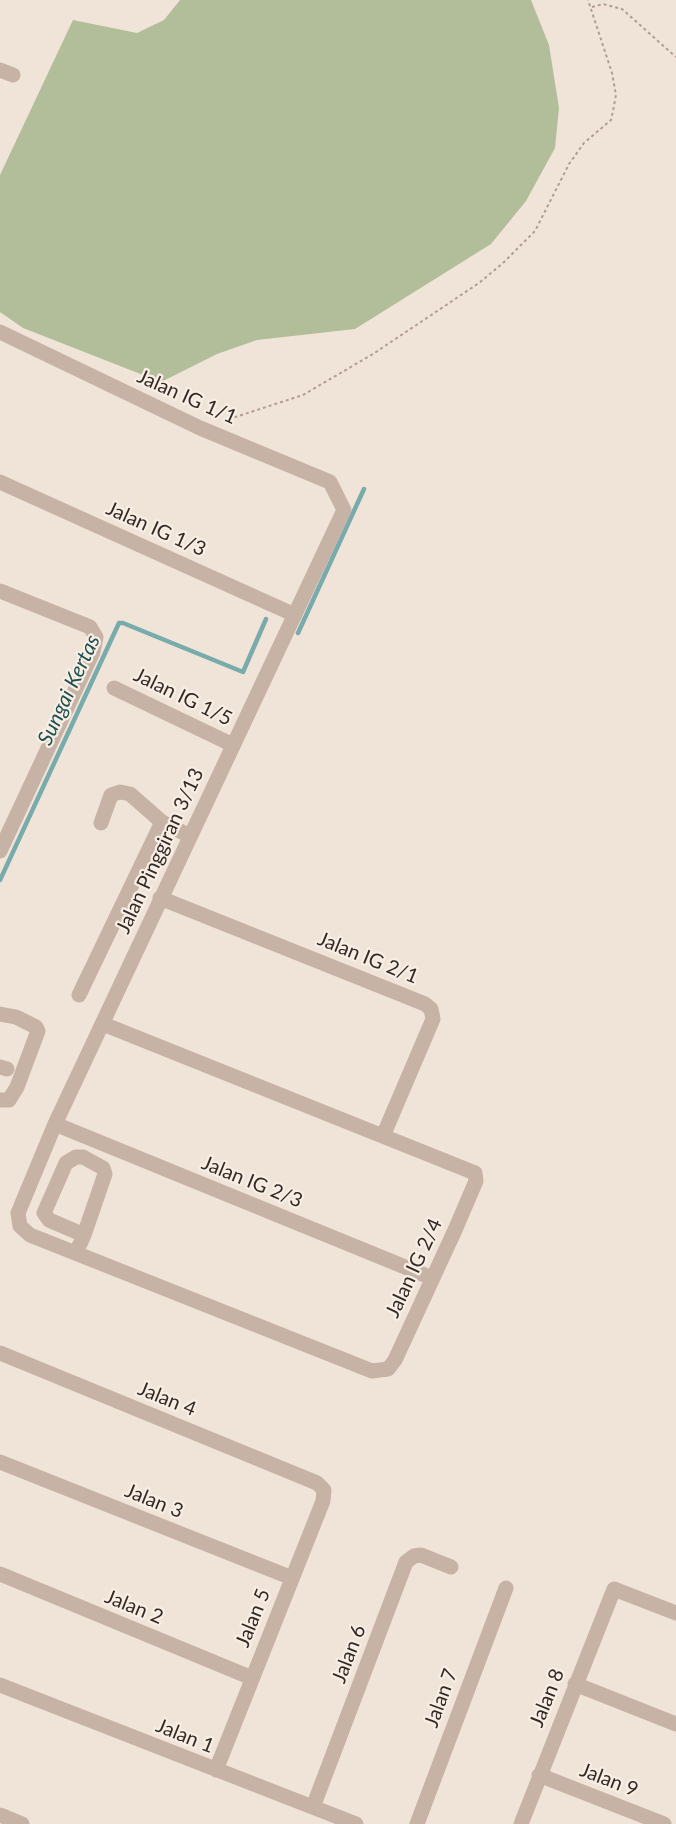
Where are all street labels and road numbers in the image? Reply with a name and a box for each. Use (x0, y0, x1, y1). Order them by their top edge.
street label: Jalan IG 1/1 (133, 364, 241, 430)
street label: Jalan IG 1/3 (102, 496, 210, 562)
street label: Jalan IG 1/5 (130, 663, 236, 731)
street label: Jalan Pinggiran 3/13 (111, 765, 209, 937)
street label: Jalan IG 2/1 (314, 927, 422, 989)
street label: Jalan IG 2/3 (198, 1151, 306, 1213)
street label: Jalan IG 2/4 (381, 1215, 447, 1321)
street label: Jalan 4 (134, 1377, 200, 1421)
street label: Jalan 3 (121, 1479, 187, 1523)
street label: Jalan 2 (101, 1585, 167, 1629)
street label: Jalan 5 (231, 1585, 275, 1651)
street label: Jalan 6 (327, 1621, 371, 1687)
street label: Jalan 7 (419, 1665, 463, 1731)
street label: Jalan 8 (525, 1665, 569, 1731)
street label: Jalan 1 (152, 1714, 218, 1758)
street label: Jalan 9 (576, 1758, 642, 1802)

